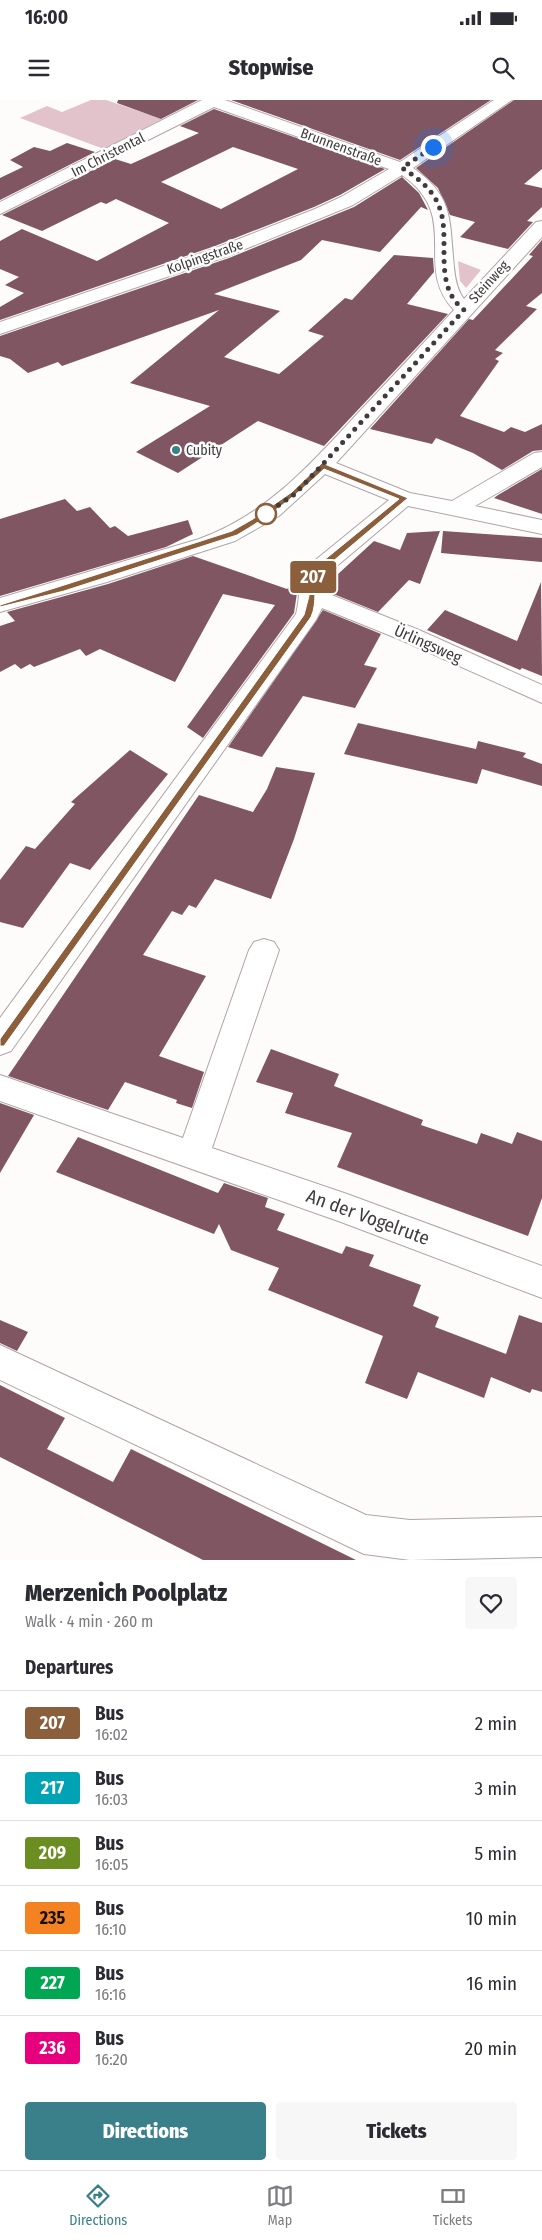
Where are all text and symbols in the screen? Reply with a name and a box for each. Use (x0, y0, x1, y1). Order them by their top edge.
text: 16:00 (25, 6, 68, 29)
icon: menu (25, 54, 53, 82)
text: Stopwise (229, 54, 313, 81)
icon: search (489, 54, 517, 82)
street label: Brunnenstraße (298, 124, 384, 170)
street label: Im Christental (68, 129, 148, 181)
your location (421, 135, 446, 160)
street label: Kolpingstraße (165, 236, 245, 278)
street label: Steinweg (465, 257, 513, 307)
place label: Cubity (186, 442, 223, 459)
marker: Cubity (170, 444, 182, 456)
unlabelled marker (255, 503, 277, 525)
line badge: 207 (284, 561, 342, 593)
text: 207 (300, 566, 326, 588)
street label: Ürlingsweg (391, 621, 465, 667)
street label: An der Vogelrute (303, 1184, 433, 1250)
button: heart (465, 1577, 517, 1629)
text: Merzenich Poolplatz (25, 1579, 227, 1607)
text: Walk · 4 min · 260 m (25, 1612, 153, 1631)
text: Departures (25, 1656, 113, 1679)
text: Bus (95, 1702, 124, 1725)
text: 207 (40, 1712, 65, 1734)
text: 2 min (475, 1712, 517, 1735)
text: 16:02 (95, 1725, 128, 1744)
text: Bus (95, 1767, 124, 1790)
text: 217 (41, 1777, 64, 1799)
text: 3 min (475, 1777, 517, 1800)
text: 16:03 (95, 1790, 128, 1809)
text: Bus (95, 1832, 124, 1855)
text: 209 (39, 1842, 66, 1864)
text: 5 min (474, 1842, 517, 1865)
text: 16:05 (95, 1855, 128, 1874)
text: Bus (95, 1897, 124, 1920)
text: 235 (40, 1907, 65, 1929)
text: 10 min (466, 1907, 517, 1930)
text: 16:10 (95, 1920, 127, 1939)
text: Bus (95, 1962, 124, 1985)
text: 227 (40, 1972, 65, 1994)
text: 16 min (466, 1972, 517, 1995)
text: 16:16 (95, 1985, 126, 2004)
text: Bus (95, 2027, 124, 2050)
text: 236 (39, 2037, 66, 2059)
text: 20 min (465, 2037, 517, 2060)
text: 16:20 (95, 2050, 128, 2069)
button: Directions (25, 2102, 266, 2160)
button: Tickets (276, 2102, 517, 2160)
tab: Directions (69, 2182, 127, 2229)
tab: Map (266, 2182, 294, 2229)
tab: Tickets (433, 2182, 473, 2229)

